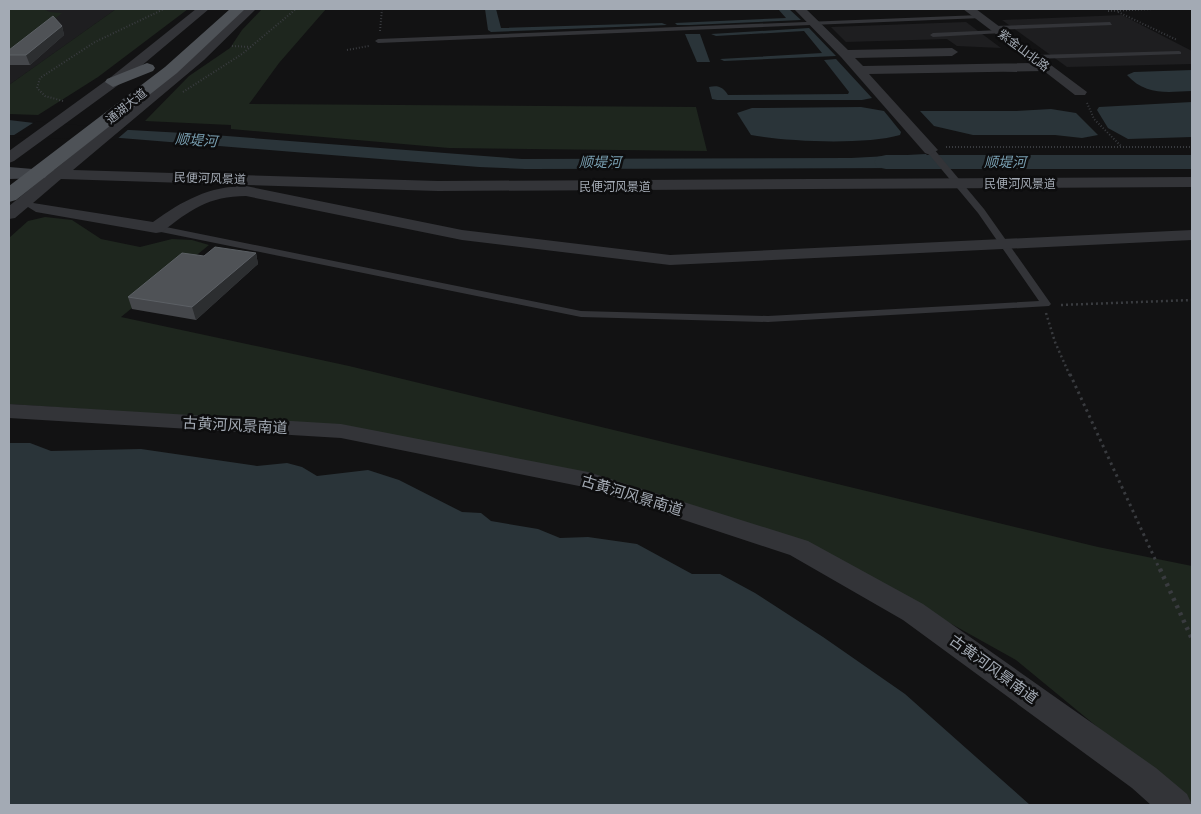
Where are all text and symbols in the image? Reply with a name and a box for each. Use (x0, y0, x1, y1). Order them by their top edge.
street label: 紫金山北路 (996, 26, 1052, 74)
street label: 通湖大道 (103, 85, 149, 127)
water label: 顺堤河 (174, 130, 221, 151)
water label: 顺堤河 (579, 153, 624, 171)
water label: 顺堤河 (984, 153, 1029, 171)
street label: 民便河风景道 (174, 169, 246, 187)
street label: 民便河风景道 (984, 176, 1056, 191)
street label: 民便河风景道 (579, 179, 651, 194)
street label: 古黄河风景南道 (182, 413, 288, 437)
street label: 古黄河风景南道 (579, 471, 685, 519)
street label: 古黄河风景南道 (946, 630, 1042, 708)

